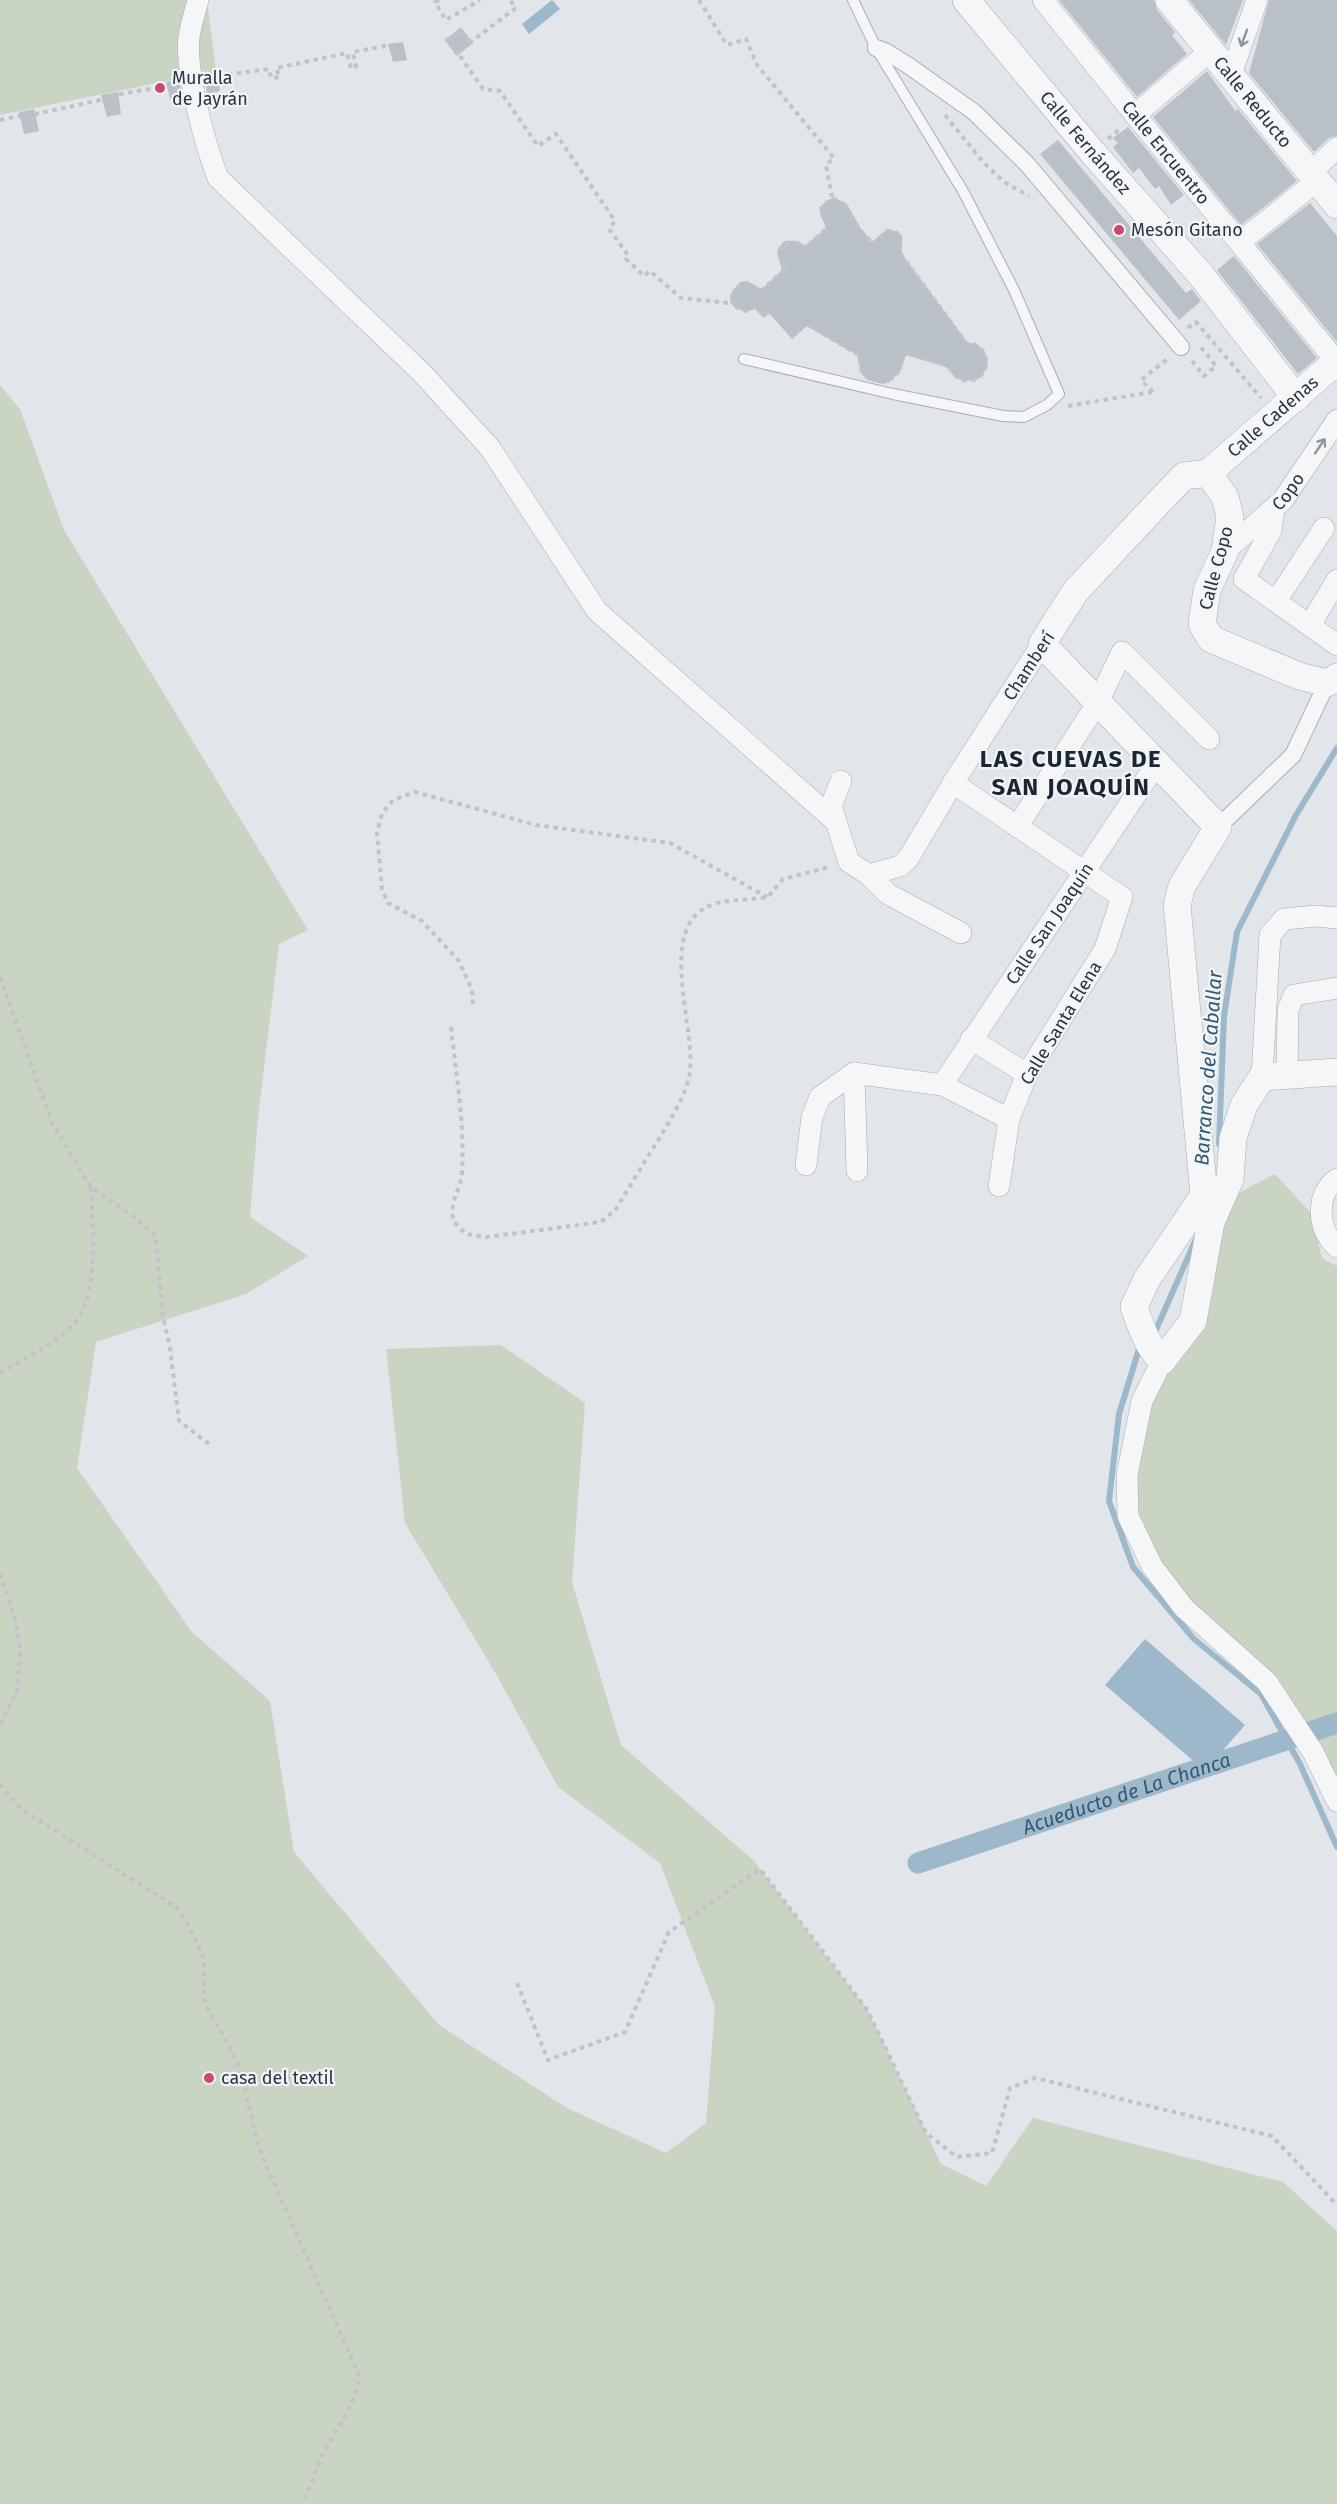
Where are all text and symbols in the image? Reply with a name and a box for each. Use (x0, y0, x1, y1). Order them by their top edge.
one-way arrow (1237, 28, 1248, 47)
street label: Calle Reducto (1209, 52, 1297, 152)
place label: Muralla de Jayrán (172, 67, 248, 110)
marker: Muralla de Jayrán (153, 81, 167, 95)
street label: Calle Fernández (1035, 87, 1136, 199)
street label: Calle Encuentro (1117, 96, 1215, 209)
place label: Mesón Gitano (1131, 219, 1243, 241)
marker: Mesón Gitano (1112, 223, 1126, 237)
street label: Calle Cadenas (1223, 371, 1323, 462)
one-way arrow (1314, 438, 1326, 455)
street label: Copo (1267, 469, 1309, 516)
street label: Calle Copo (1194, 524, 1238, 612)
street label: Chamberí (998, 627, 1060, 705)
district label: LAS CUEVAS DE SAN JOAQUÍN (980, 745, 1162, 801)
street label: Calle San Joaquín (1001, 858, 1098, 989)
street label: Calle Santa Elena (1015, 957, 1107, 1089)
water label: Barranco del Caballar (1189, 968, 1227, 1166)
water label: Acueducto de La Chanca (1019, 1747, 1234, 1839)
place label: casa del textil (221, 2067, 334, 2089)
marker: casa del textil (202, 2071, 216, 2085)

